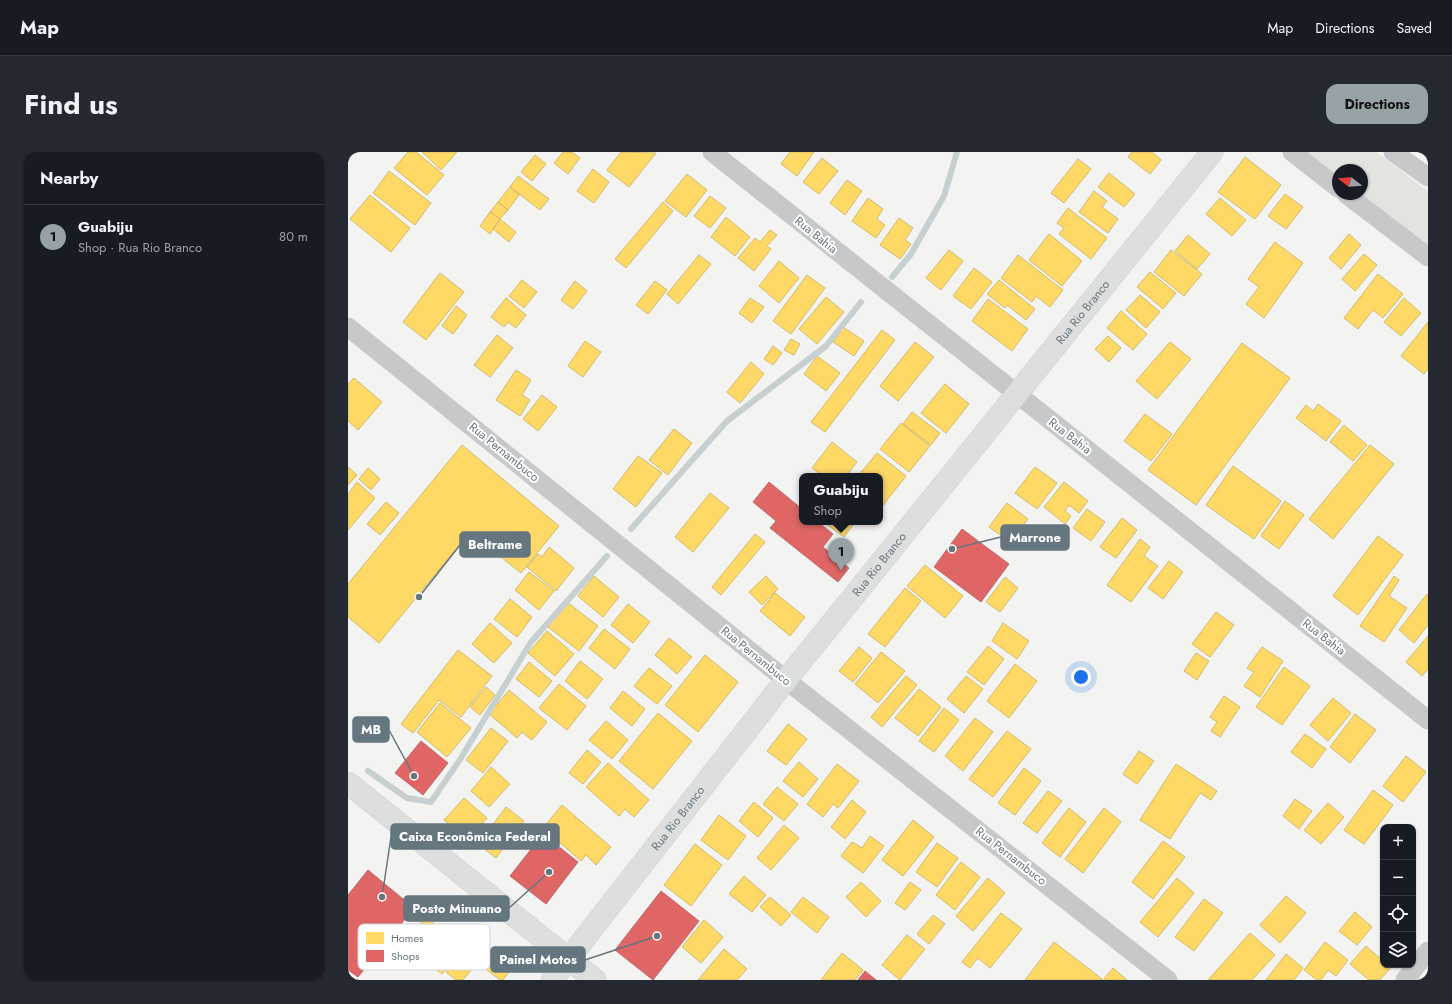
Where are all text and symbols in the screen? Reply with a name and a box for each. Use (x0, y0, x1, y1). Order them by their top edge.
text: Map (20, 14, 59, 41)
text: Map (1267, 18, 1293, 38)
text: Directions (1315, 18, 1375, 38)
text: Saved (1397, 18, 1432, 38)
text: Find us (24, 84, 118, 125)
button: Directions (1326, 84, 1428, 124)
north arrow (1332, 164, 1368, 200)
text: Nearby (40, 166, 98, 190)
street label: Rua Bahia (791, 212, 841, 258)
text: Guabiju (78, 216, 133, 238)
text: 1 (50, 227, 56, 246)
text: 80 m (279, 227, 308, 246)
text: Shop · Rua Rio Branco (78, 238, 202, 257)
street label: Rua Rio Branco (1051, 276, 1114, 348)
street label: Rua Bahia (1045, 413, 1095, 459)
street label: Rua Pernambuco (465, 418, 543, 486)
popup (799, 473, 883, 525)
text: Guabiju (813, 479, 869, 501)
text: Shop (813, 501, 842, 520)
callout: Marrone (1001, 525, 1069, 550)
street label: Rua Rio Branco (848, 528, 911, 600)
text: Marrone (1009, 528, 1061, 547)
callout: Beltrame (460, 532, 530, 557)
text: Beltrame (468, 535, 523, 554)
pin: 1 (828, 538, 854, 571)
street label: Rua Bahia (1299, 614, 1349, 660)
street label: Rua Pernambuco (717, 622, 795, 690)
your location (1071, 667, 1091, 687)
callout: MB (353, 717, 389, 742)
text: MB (361, 720, 381, 739)
street label: Rua Rio Branco (647, 782, 709, 855)
street label: Rua Pernambuco (972, 823, 1051, 890)
callout: Caixa Econômica Federal (391, 824, 559, 849)
map controls (1380, 824, 1416, 968)
button: + (1380, 824, 1416, 860)
text: Caixa Econômica Federal (399, 827, 551, 846)
button: − (1380, 860, 1416, 896)
callout: Posto Minuano (404, 896, 509, 921)
button: locate (1380, 896, 1416, 932)
text: Posto Minuano (412, 899, 502, 918)
legend (358, 924, 490, 970)
text: Homes (391, 930, 424, 946)
button: layers (1380, 932, 1416, 968)
callout: Painel Motos (491, 947, 585, 972)
text: Shops (391, 948, 420, 964)
text: Painel Motos (499, 950, 577, 969)

